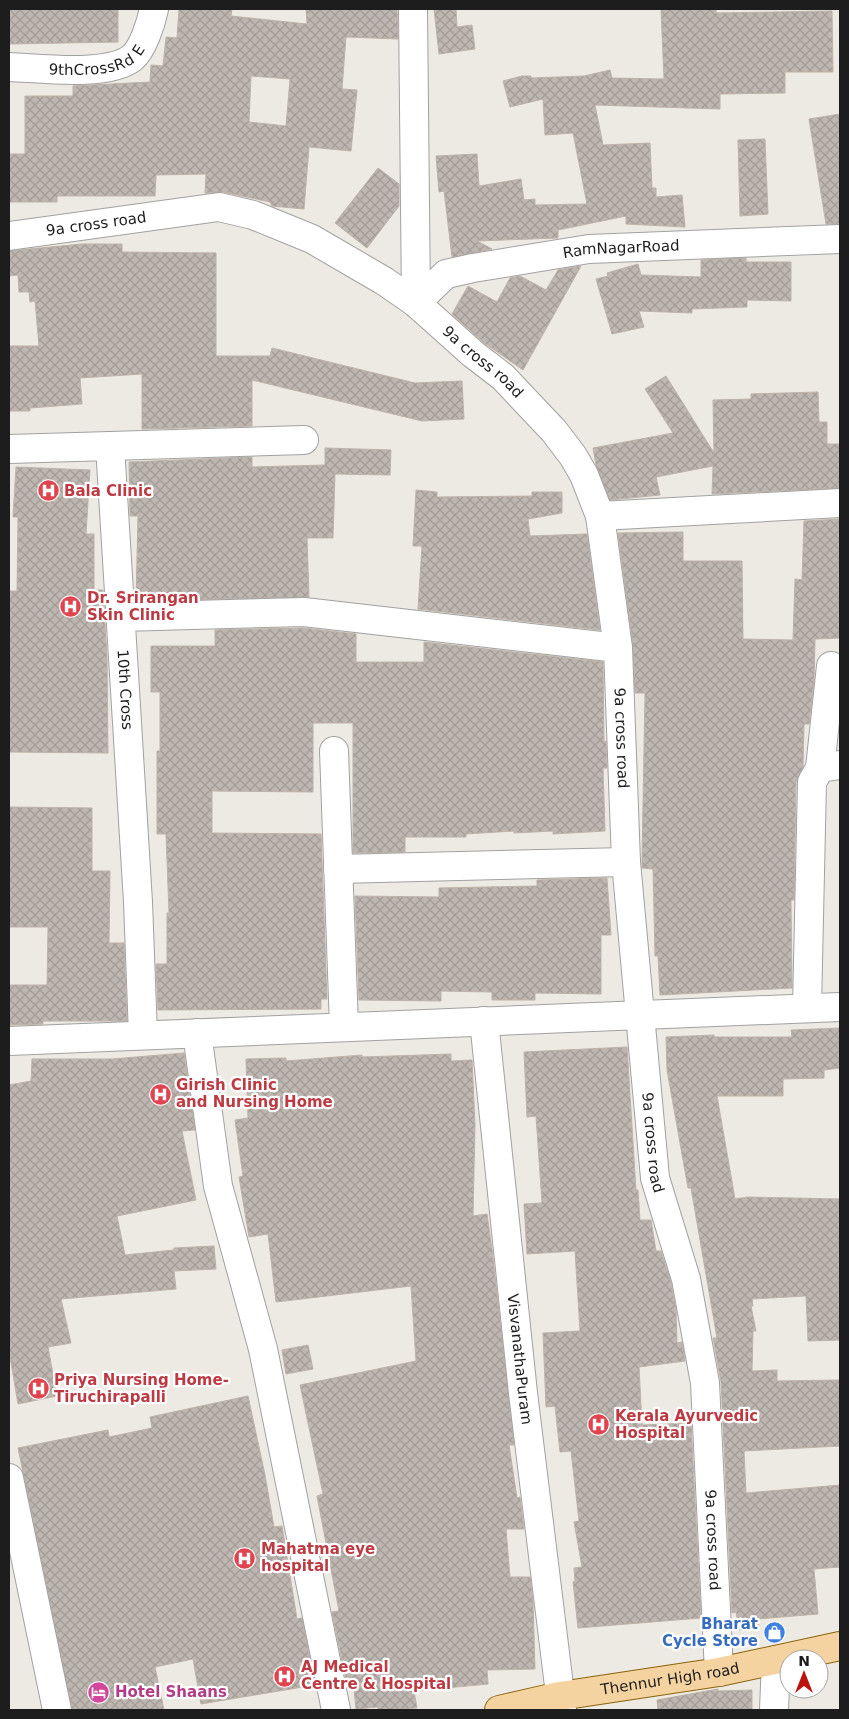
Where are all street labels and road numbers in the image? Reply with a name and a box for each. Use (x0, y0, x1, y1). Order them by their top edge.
street label: 9thCrossRd E (48, 41, 149, 79)
street label: 9a cross road (45, 208, 147, 240)
street label: RamNagarRoad (561, 236, 680, 262)
street label: 9a cross road (439, 322, 527, 402)
street label: 10th Cross (114, 649, 136, 730)
street label: 9a cross road (610, 687, 632, 789)
street label: 9a cross road (638, 1092, 668, 1195)
street label: VisvanathaPuram (504, 1293, 536, 1426)
street label: 9a cross road (701, 1489, 724, 1591)
street label: Thennur High road (598, 1659, 741, 1699)

